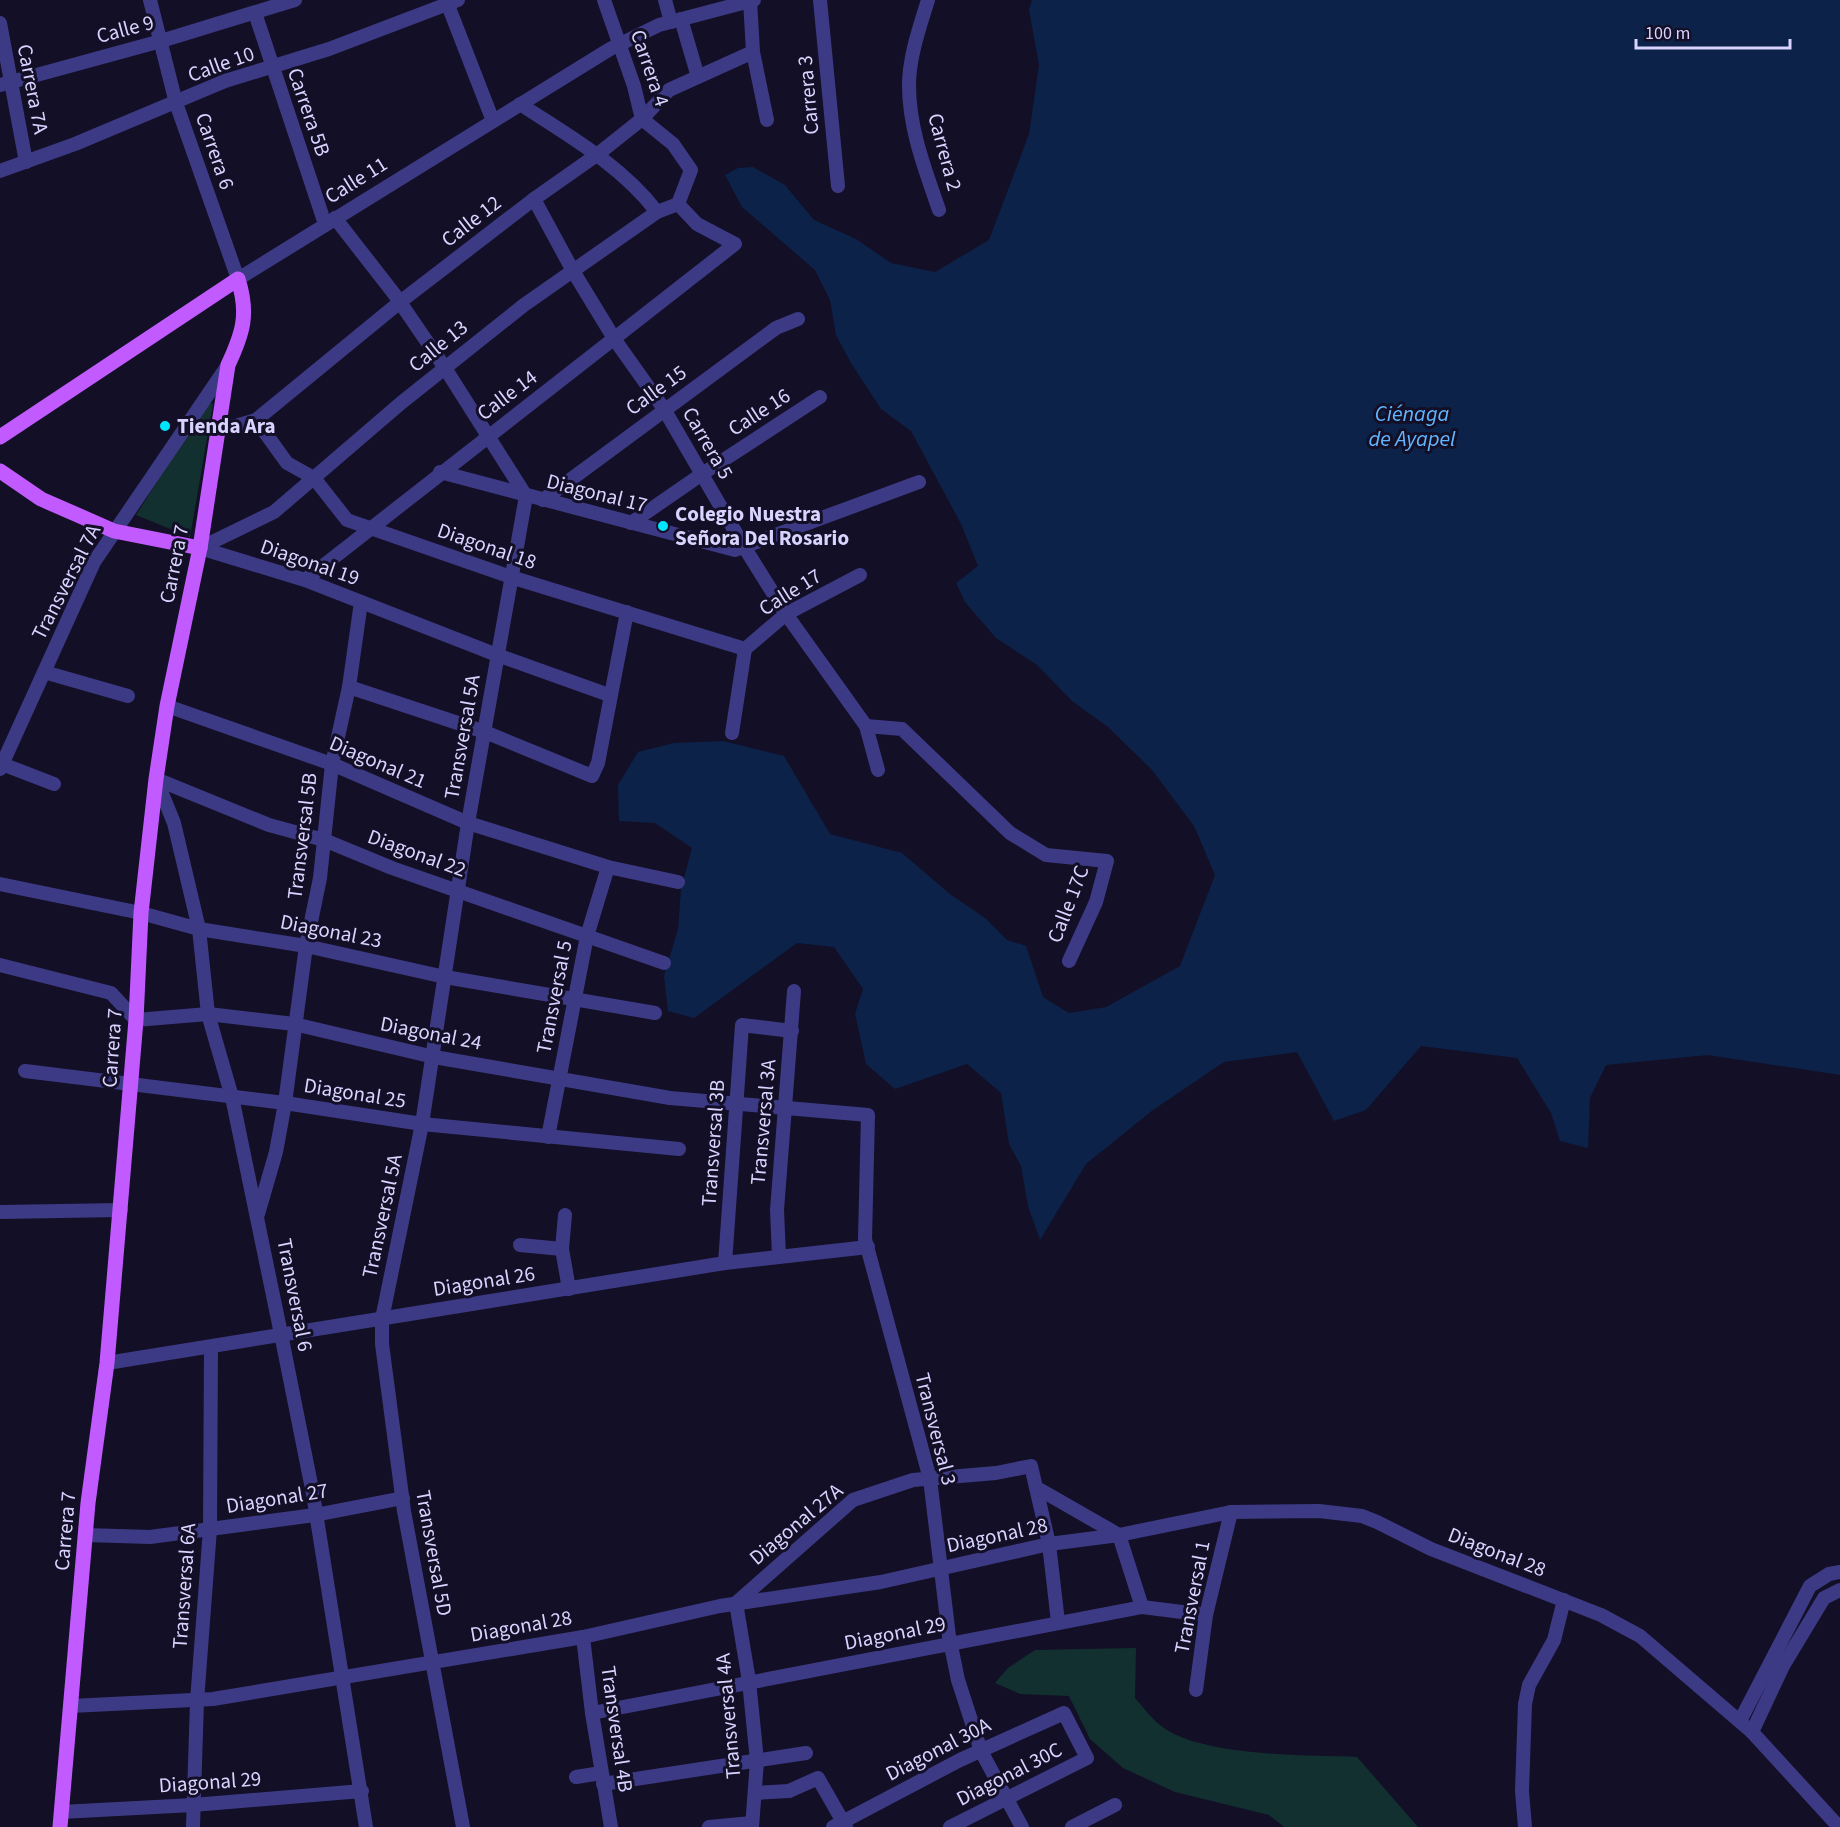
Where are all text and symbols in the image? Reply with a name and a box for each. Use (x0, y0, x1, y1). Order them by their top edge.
street label: Calle 9 (93, 7, 157, 51)
scale bar (1636, 12, 1790, 50)
text: 100 m (1645, 21, 1690, 46)
street label: Carrera 4 (623, 26, 677, 110)
street label: Calle 10 (184, 38, 258, 90)
street label: Carrera 7A (10, 42, 56, 137)
street label: Carrera 3 (790, 54, 826, 136)
street label: Carrera 5B (280, 64, 338, 160)
street label: Carrera 6 (188, 109, 242, 193)
street label: Carrera 2 (920, 110, 970, 194)
street label: Calle 11 (319, 149, 393, 211)
street label: Calle 12 (435, 188, 507, 254)
street label: Calle 13 (402, 313, 474, 379)
street label: Calle 15 (619, 358, 693, 422)
street label: Calle 14 (471, 362, 543, 428)
street label: Calle 16 (722, 381, 796, 443)
water label: Ciénaga de Ayapel (1368, 398, 1456, 455)
street label: Carrera 5 (675, 401, 741, 485)
place label: Tienda Ara (177, 411, 276, 441)
marker: Tienda Ara (158, 419, 172, 433)
street label: Diagonal 17 (543, 466, 651, 520)
place label: Colegio Nuestra Señora Del Rosario (675, 499, 849, 553)
street label: Diagonal 18 (433, 515, 541, 577)
street label: Transversal 7A (24, 518, 108, 645)
marker: Colegio Nuestra Señora Del Rosario (656, 519, 670, 533)
street label: Carrera 7 (152, 522, 196, 606)
street label: Diagonal 19 (256, 531, 364, 593)
street label: Calle 17 (753, 561, 827, 623)
street label: Transversal 5A (436, 672, 488, 802)
street label: Diagonal 21 (325, 728, 431, 796)
street label: Transversal 5B (279, 771, 325, 901)
street label: Diagonal 22 (364, 821, 470, 885)
street label: Calle 17C (1040, 861, 1096, 947)
street label: Diagonal 23 (278, 906, 384, 956)
street label: Transversal 5 (528, 938, 580, 1056)
street label: Carrera 7 (94, 1007, 130, 1089)
street label: Diagonal 24 (378, 1008, 484, 1058)
street label: Transversal 3A (743, 1057, 783, 1186)
street label: Diagonal 25 (302, 1070, 408, 1116)
street label: Transversal 3B (694, 1079, 732, 1207)
street label: Transversal 5A (354, 1151, 410, 1281)
street label: Transversal 6 (269, 1236, 321, 1354)
street label: Diagonal 26 (431, 1258, 537, 1304)
street label: Transversal 3 (908, 1370, 964, 1488)
street label: Diagonal 27 (224, 1475, 330, 1521)
street label: Diagonal 27A (743, 1475, 850, 1572)
street label: Transversal 5D (408, 1488, 460, 1618)
street label: Carrera 7 (47, 1490, 83, 1572)
street label: Diagonal 28 (944, 1510, 1050, 1560)
street label: Diagonal 28 (1444, 1520, 1550, 1584)
street label: Transversal 6A (165, 1521, 203, 1650)
street label: Transversal 1 (1166, 1538, 1218, 1656)
street label: Diagonal 28 (468, 1602, 574, 1650)
street label: Diagonal 29 (842, 1608, 948, 1658)
street label: Transversal 4A (708, 1651, 748, 1780)
street label: Transversal 4B (593, 1664, 641, 1794)
street label: Diagonal 30A (880, 1709, 996, 1788)
street label: Diagonal 30C (951, 1735, 1067, 1813)
street label: Diagonal 29 (158, 1763, 262, 1801)

